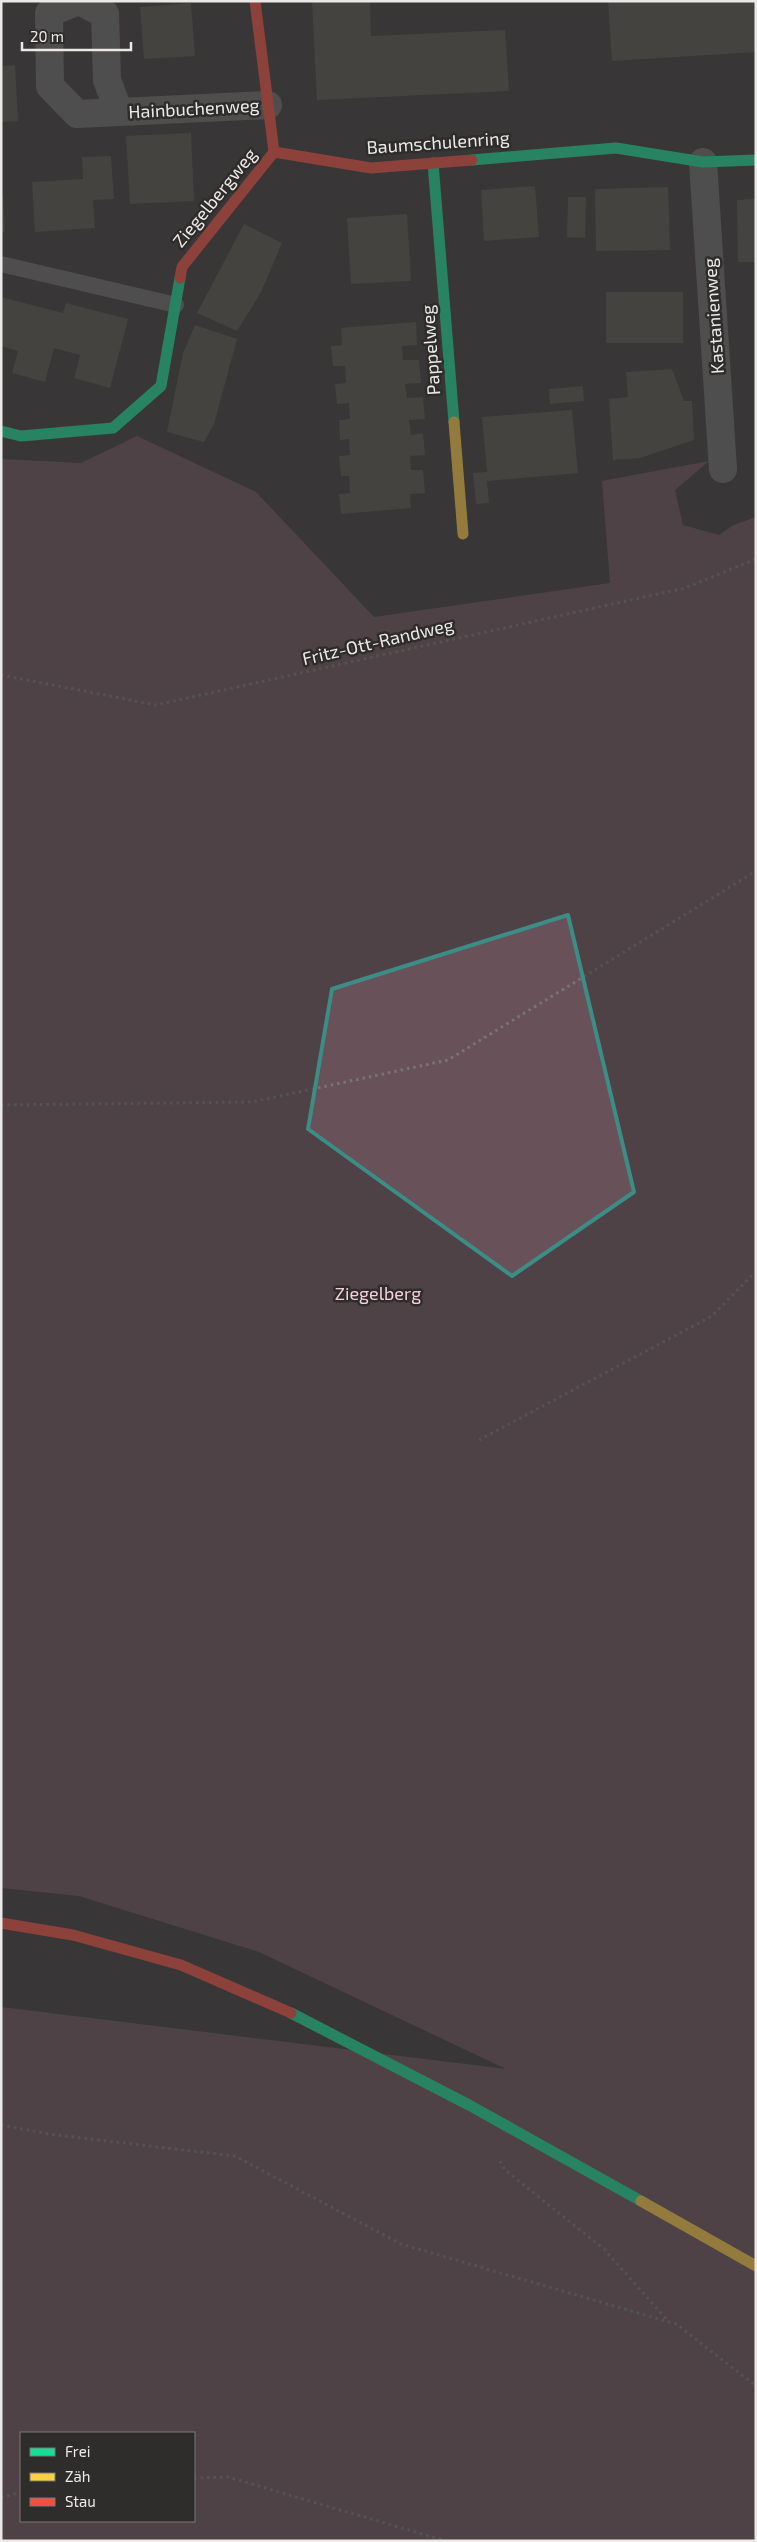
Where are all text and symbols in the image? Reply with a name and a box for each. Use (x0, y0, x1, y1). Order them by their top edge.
scale bar (22, 20, 131, 52)
text: 20 m (30, 27, 64, 45)
street label: Hainbuchenweg (128, 94, 260, 122)
street label: Baumschulenring (366, 126, 510, 158)
street label: Ziegelbergweg (168, 143, 261, 251)
street label: Kastanienweg (698, 257, 728, 375)
street label: Pappelweg (416, 304, 444, 396)
street label: Fritz-Ott-Randweg (300, 613, 456, 669)
park label: Ziegelberg (335, 1282, 421, 1304)
legend (20, 2432, 195, 2522)
text: Frei (65, 2442, 90, 2460)
text: Zäh (65, 2467, 90, 2485)
text: Stau (65, 2492, 96, 2510)

